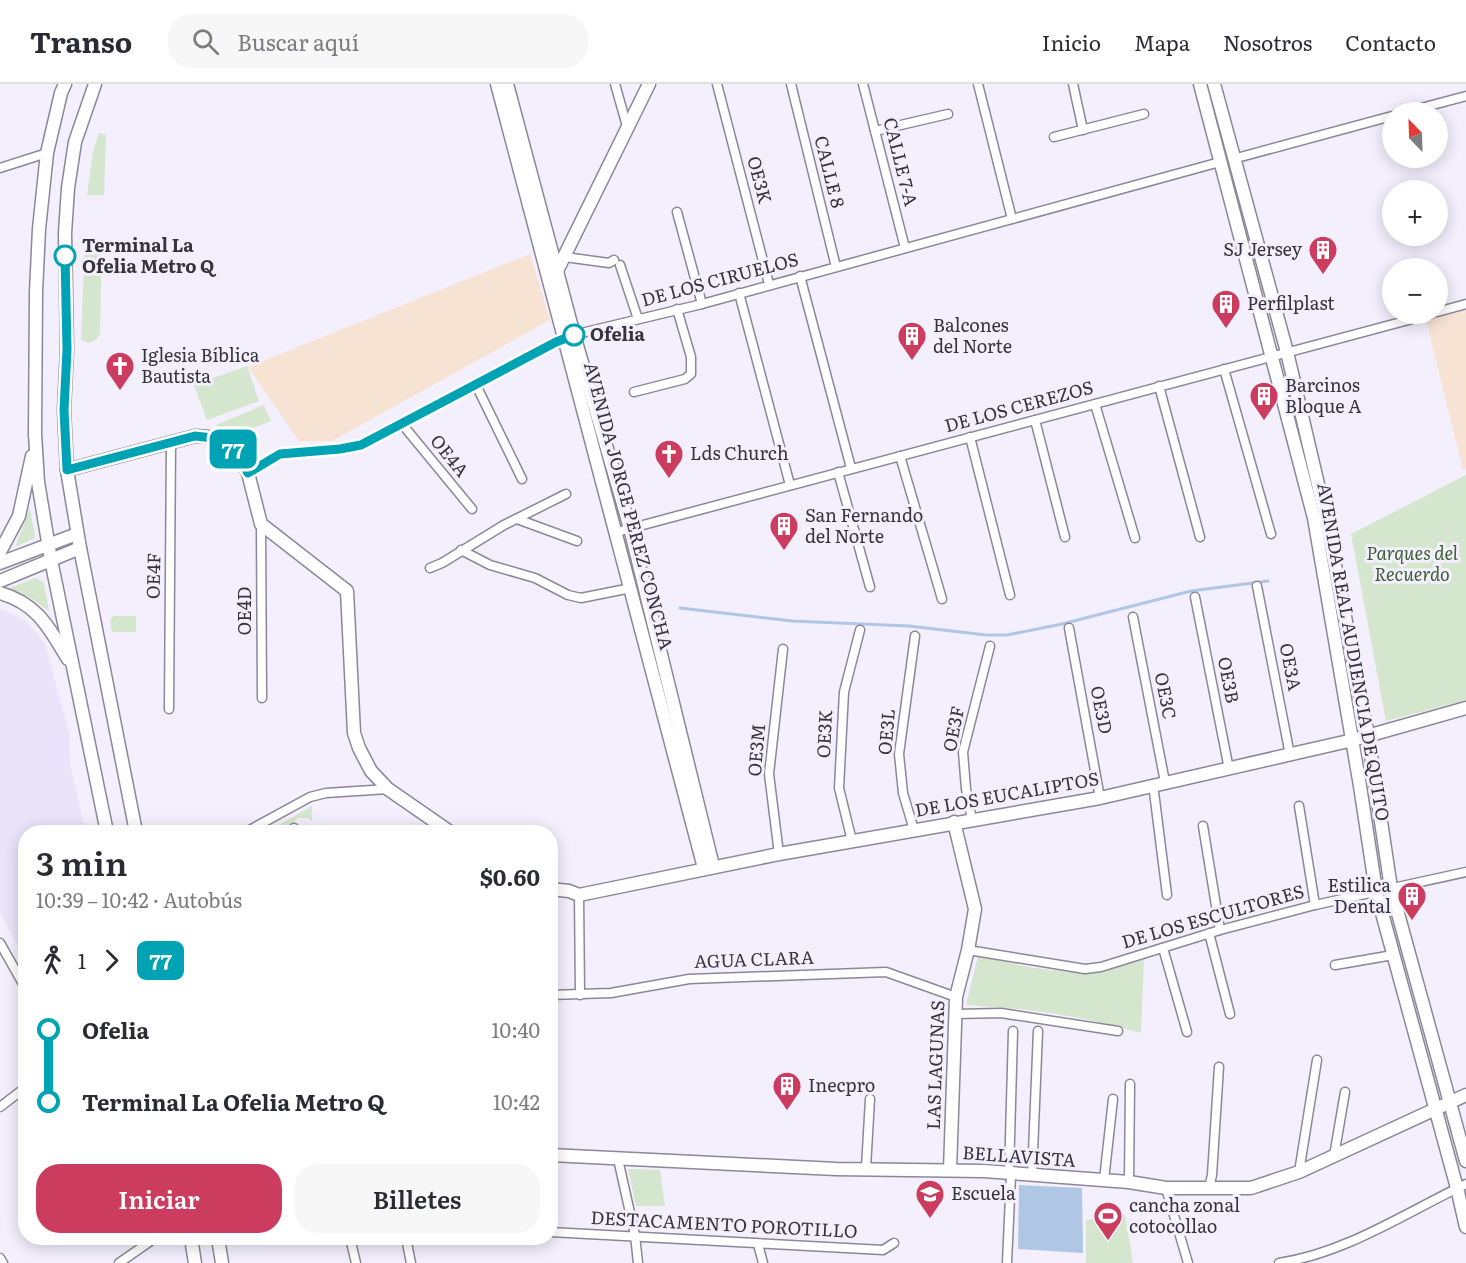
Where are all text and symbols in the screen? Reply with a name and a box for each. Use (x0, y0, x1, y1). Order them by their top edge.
search box (168, 14, 588, 68)
text: Transo (30, 20, 132, 62)
icon: search (189, 25, 222, 58)
text: Buscar aquí (237, 25, 359, 58)
text: Inicio (1042, 26, 1101, 57)
text: Mapa (1134, 26, 1190, 57)
text: Nosotros (1223, 26, 1312, 57)
text: Contacto (1345, 26, 1436, 57)
north arrow (1382, 102, 1448, 168)
map controls (1382, 102, 1448, 324)
street label: CALLE 7-A (877, 114, 926, 209)
street label: CALLE 8 (808, 133, 852, 211)
street label: OE3K (741, 153, 780, 207)
button: + (1382, 180, 1448, 246)
place label: Terminal La Ofelia Metro Q (82, 231, 217, 279)
building icon: SJ Jersey (1307, 234, 1339, 276)
place label: SJ Jersey (1223, 235, 1303, 262)
marker: Terminal La Ofelia Metro Q (54, 245, 76, 267)
street label: DE LOS CIRUELOS (638, 245, 801, 313)
button: − (1382, 258, 1448, 324)
building icon: Perfilplast (1210, 288, 1242, 330)
place label: Perfilplast (1247, 289, 1335, 316)
place label: Balcones del Norte (933, 311, 1012, 359)
place label: Ofelia (590, 320, 646, 347)
building icon: Balcones del Norte (896, 320, 928, 362)
marker: Ofelia (563, 324, 585, 346)
place label: Iglesia Bíblica Bautista (141, 341, 260, 389)
church icon: Iglesia Bíblica Bautista (104, 350, 136, 392)
street label: AVENIDA JORGE PEREZ CONCHA (578, 359, 681, 653)
place label: Barcinos Bloque A (1285, 371, 1361, 419)
street label: DE LOS CEREZOS (941, 373, 1096, 438)
building icon: Barcinos Bloque A (1248, 380, 1280, 422)
street label: OE4A (424, 428, 476, 482)
line badge: 77 (206, 430, 260, 469)
text: 77 (222, 434, 244, 465)
church icon: Lds Church (653, 438, 685, 480)
place label: Lds Church (690, 439, 789, 466)
street label: AVENIDA REAL AUDIENCIA DE QUITO (1311, 480, 1398, 823)
place label: San Fernando del Norte (805, 501, 923, 549)
building icon: San Fernando del Norte (768, 510, 800, 552)
park label: Parques del Recuerdo (1366, 539, 1459, 587)
street label: OE4F (139, 553, 166, 599)
street label: OE4D (230, 587, 257, 635)
street label: OE3A (1274, 641, 1309, 693)
street label: OE3B (1212, 654, 1247, 705)
street label: OE3C (1149, 670, 1184, 722)
street label: OE3D (1085, 683, 1120, 736)
street label: OE3F (935, 704, 970, 754)
street label: OE3L (870, 708, 901, 756)
street label: OE3K (809, 709, 838, 759)
street label: OE3M (740, 722, 771, 777)
street label: DE LOS EUCALIPTOS (913, 764, 1101, 823)
text: 3 min (36, 837, 127, 886)
text: $0.60 (480, 860, 540, 893)
place label: Estilica Dental (1328, 871, 1391, 919)
street label: DE LOS ESCULTORES (1118, 877, 1307, 955)
building icon: Estilica Dental (1396, 880, 1428, 922)
text: 10:39 – 10:42 · Autobús (36, 884, 242, 914)
street label: AGUA CLARA (694, 943, 814, 974)
icon: walk (36, 944, 69, 977)
icon: forward (95, 944, 128, 977)
text: 1 (78, 945, 86, 975)
text: 77 (149, 945, 172, 976)
street label: LAS LAGUNAS (919, 1000, 950, 1130)
text: Ofelia (82, 1013, 149, 1046)
text: 10:40 (491, 1014, 540, 1044)
building icon: Inecpro (771, 1070, 803, 1112)
place label: Inecpro (808, 1071, 875, 1098)
text: Terminal La Ofelia Metro Q (82, 1085, 385, 1118)
text: 10:42 (493, 1086, 540, 1116)
street label: BELLAVISTA (962, 1138, 1077, 1173)
button: Iniciar (36, 1164, 282, 1233)
button: Billetes (294, 1164, 540, 1233)
school or university icon: Escuela (914, 1178, 946, 1220)
place label: Escuela (951, 1179, 1016, 1206)
place label: cancha zonal cotocollao (1129, 1191, 1240, 1239)
sports icon: cancha zonal cotocollao (1092, 1200, 1124, 1242)
street label: DESTACAMENTO POROTILLO (590, 1203, 858, 1244)

